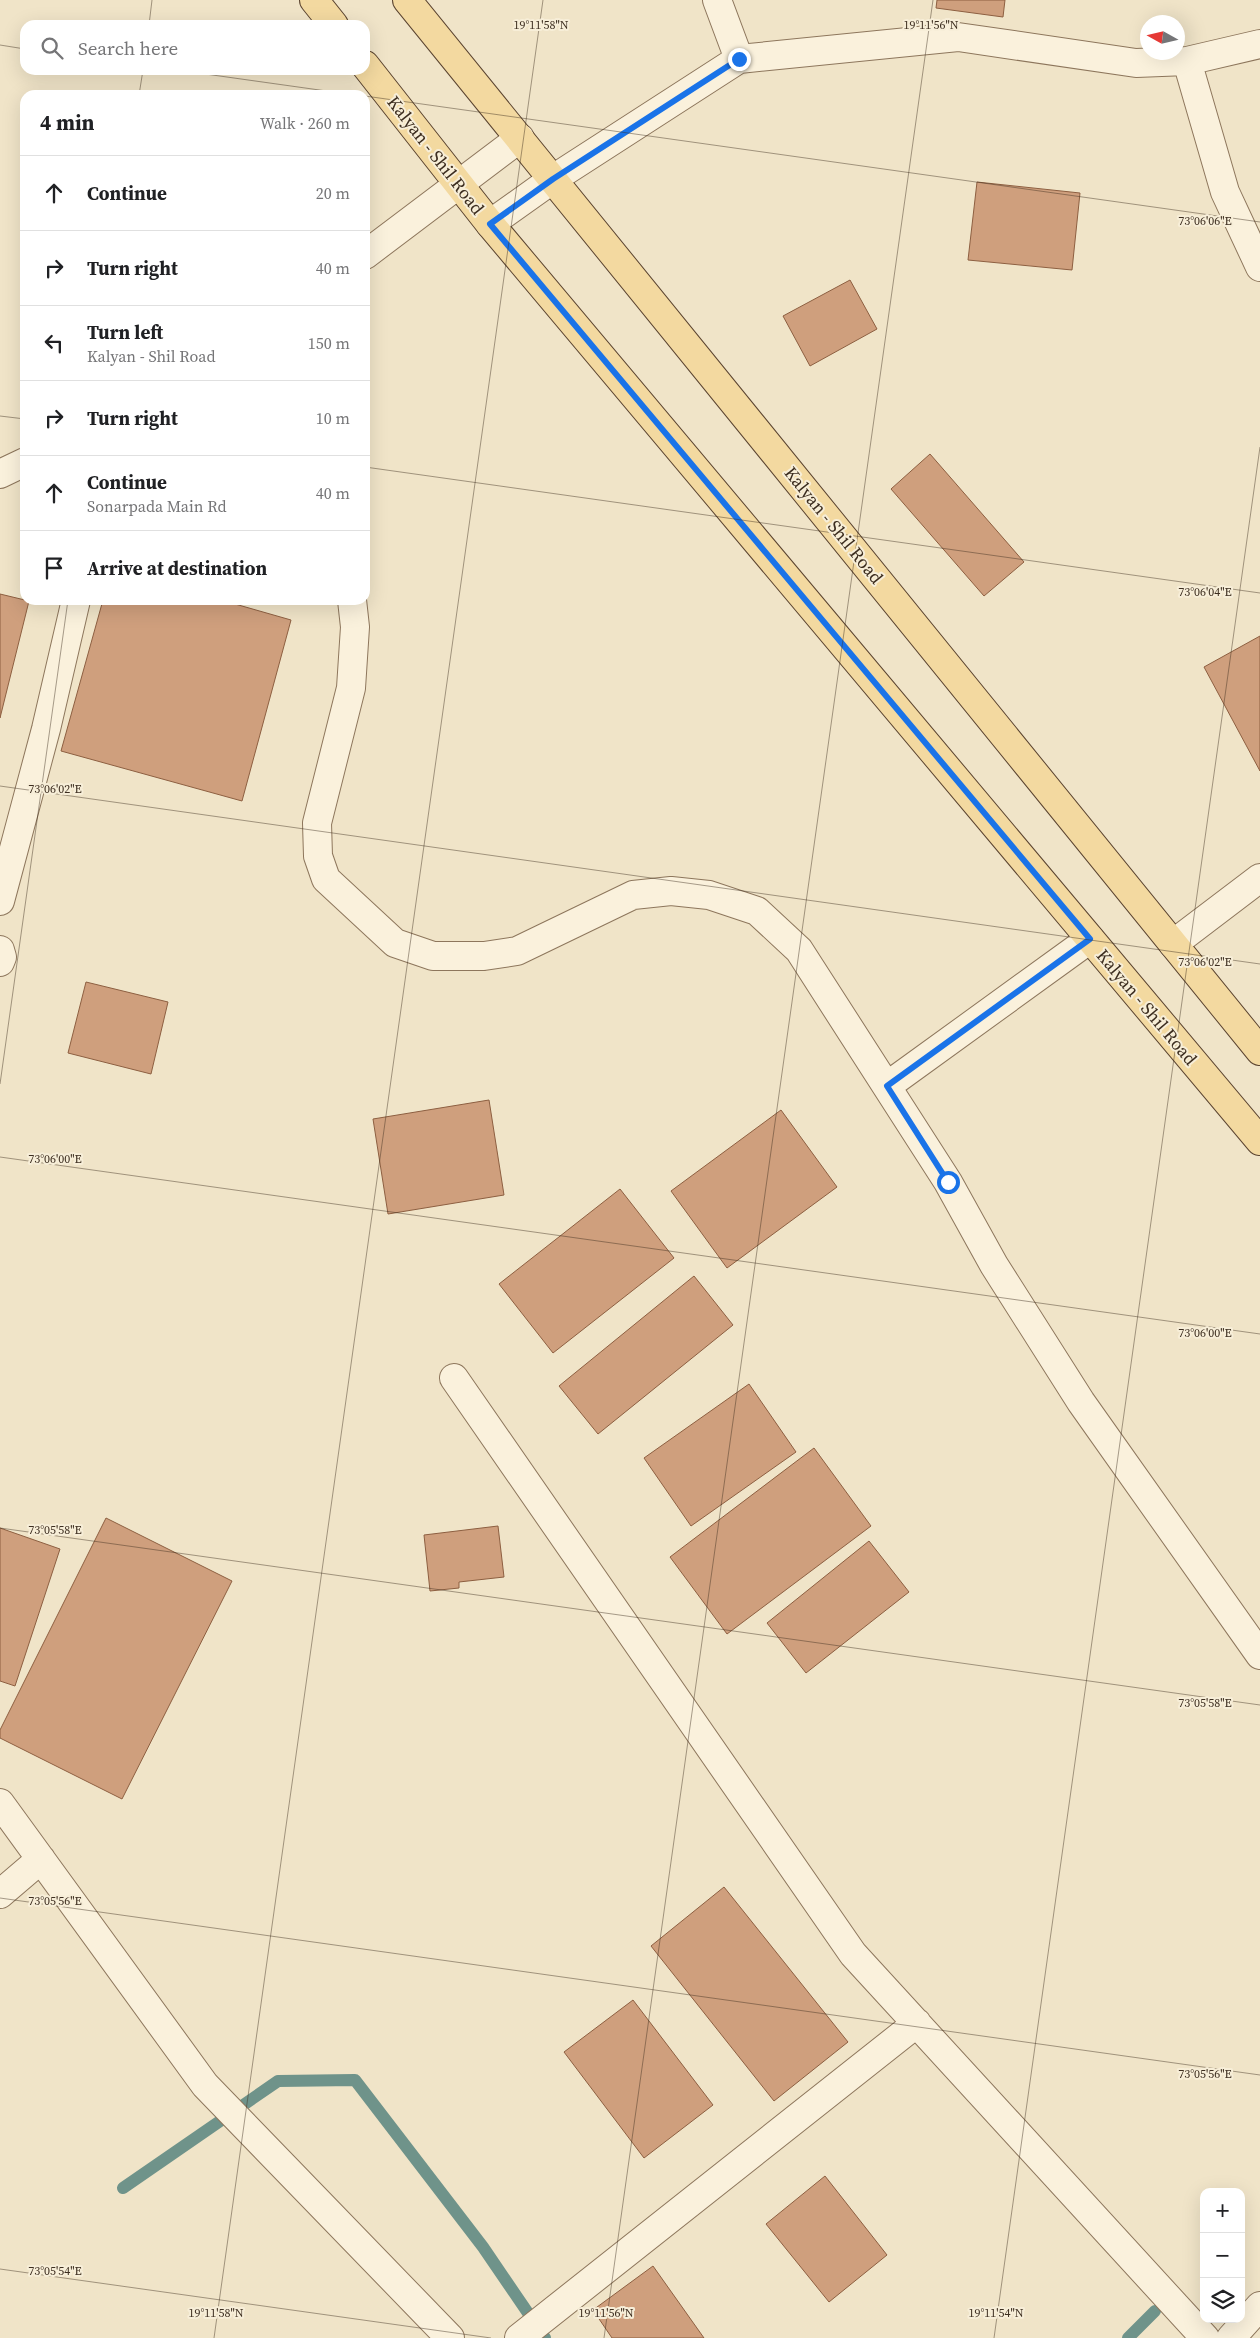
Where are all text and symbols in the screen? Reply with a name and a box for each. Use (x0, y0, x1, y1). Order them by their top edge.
north arrow (1140, 15, 1185, 60)
text: 19°11'58"N (513, 17, 569, 33)
text: 19°11'56"N (903, 17, 959, 33)
search box (20, 20, 370, 75)
icon: search (38, 34, 66, 62)
text: Search here (78, 35, 178, 61)
route end (728, 48, 751, 71)
street label: Kalyan - Shil Road (382, 90, 490, 220)
text: 4 min (40, 108, 95, 137)
text: Walk · 260 m (260, 112, 350, 134)
icon: ahead (40, 179, 68, 207)
text: Continue (87, 180, 167, 206)
text: 20 m (316, 182, 350, 204)
text: 73°06'06"E (1178, 213, 1232, 229)
icon: right (40, 254, 68, 282)
text: Turn right (87, 255, 178, 281)
text: 40 m (316, 257, 350, 279)
text: Turn left (87, 319, 163, 345)
icon: left (40, 329, 68, 357)
text: 150 m (308, 332, 350, 354)
text: Kalyan - Shil Road (87, 345, 216, 367)
icon: right (40, 404, 68, 432)
text: Turn right (87, 405, 178, 431)
text: 10 m (316, 407, 350, 429)
street label: Kalyan - Shil Road (779, 461, 889, 589)
text: Continue (87, 469, 167, 495)
icon: ahead (40, 479, 68, 507)
text: 40 m (316, 482, 350, 504)
text: Sonarpada Main Rd (87, 495, 227, 517)
icon: arrive (40, 554, 68, 582)
text: Arrive at destination (87, 555, 267, 581)
text: 73°06'04"E (1178, 584, 1232, 600)
text: 73°06'02"E (28, 781, 82, 797)
street label: Kalyan - Shil Road (1091, 944, 1203, 1070)
text: 73°06'02"E (1178, 954, 1232, 970)
text: 73°06'00"E (28, 1151, 82, 1167)
route start (937, 1171, 960, 1194)
text: 73°06'00"E (1178, 1325, 1232, 1341)
text: 73°05'58"E (28, 1522, 82, 1538)
text: 73°05'58"E (1178, 1695, 1232, 1711)
text: 73°05'56"E (28, 1893, 82, 1909)
text: 73°05'56"E (1178, 2066, 1232, 2082)
map controls (1200, 2188, 1245, 2323)
button: + (1200, 2188, 1245, 2233)
button: − (1200, 2233, 1245, 2278)
text: 73°05'54"E (28, 2263, 82, 2279)
button: layers (1200, 2278, 1245, 2323)
text: 19°11'58"N (188, 2305, 244, 2321)
text: 19°11'56"N (578, 2305, 634, 2321)
text: 19°11'54"N (968, 2305, 1024, 2321)

